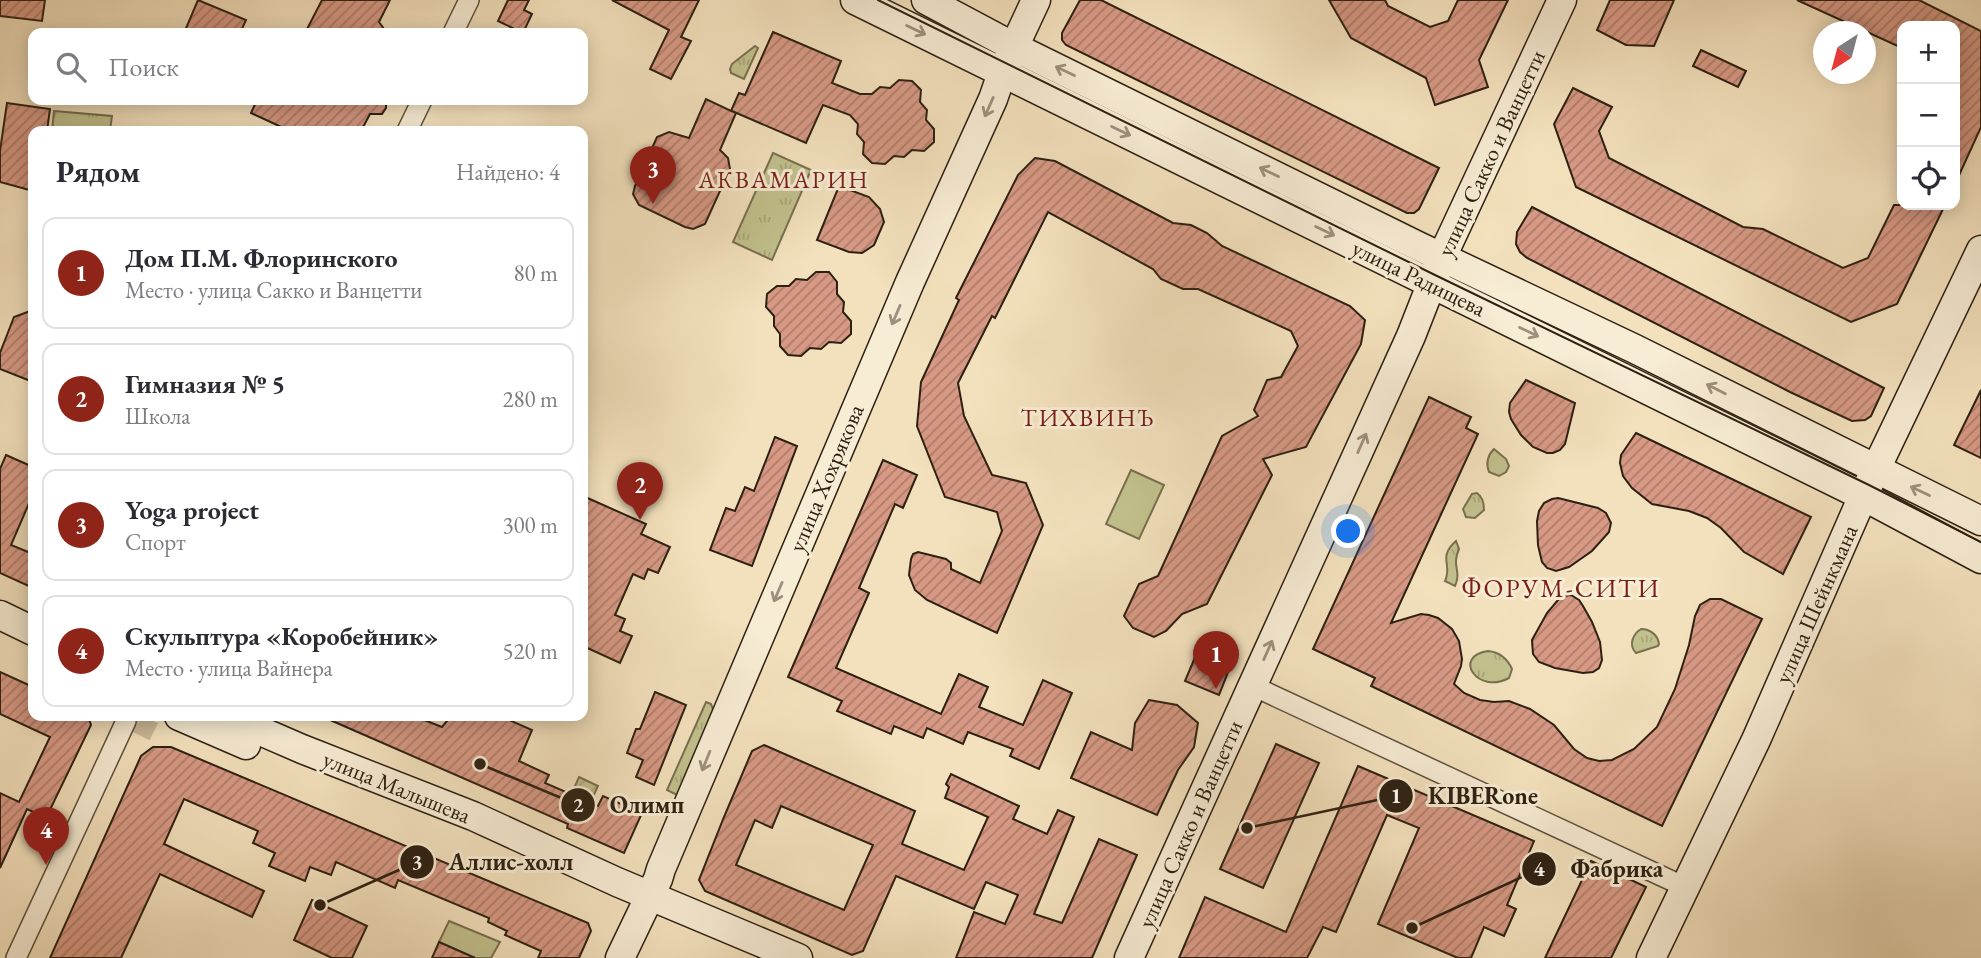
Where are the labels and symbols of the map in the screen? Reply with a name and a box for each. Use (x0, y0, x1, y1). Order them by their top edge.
north arrow (1813, 21, 1876, 84)
one-way arrow (905, 24, 926, 38)
street label: улица Сакко и Ванцетти (1430, 45, 1552, 261)
one-way arrow (1055, 64, 1076, 78)
one-way arrow (982, 96, 995, 117)
one-way arrow (1110, 124, 1131, 138)
pin: 3 (630, 146, 676, 204)
district label: АКВАМАРИН (697, 164, 870, 195)
one-way arrow (1259, 165, 1280, 179)
one-way arrow (1314, 225, 1335, 239)
street label: улица Радищева (1347, 233, 1492, 324)
one-way arrow (889, 304, 902, 325)
one-way arrow (1518, 325, 1539, 339)
one-way arrow (1706, 382, 1727, 396)
street label: улица Хохрякова (781, 399, 871, 556)
district label: ТИХВИНЪ (1021, 402, 1155, 433)
one-way arrow (1356, 433, 1369, 454)
pin: 2 (617, 462, 663, 520)
one-way arrow (1910, 483, 1931, 497)
your location (1331, 514, 1365, 548)
street label: улица Шейнкмана (1768, 519, 1865, 688)
district label: ФОРУМ-СИТИ (1462, 571, 1660, 605)
one-way arrow (771, 580, 784, 602)
pin: 1 (1193, 631, 1239, 689)
one-way arrow (1262, 640, 1275, 661)
street label: улица Сакко и Ванцетти (1131, 715, 1249, 933)
street label: улица Малышева (319, 744, 476, 831)
one-way arrow (699, 750, 712, 771)
callout: KIBERone (1379, 774, 1552, 819)
text: KIBERone (1428, 780, 1538, 811)
callout: Олимп (561, 782, 698, 827)
text: 1 (1390, 782, 1402, 809)
text: Олимп (610, 789, 685, 820)
text: 2 (572, 791, 584, 818)
pin: 4 (23, 807, 69, 865)
callout: Аллис-холл (400, 839, 588, 884)
text: Аллис-холл (448, 846, 573, 877)
callout: Фабрика (1522, 846, 1677, 891)
text: 3 (411, 848, 423, 875)
text: Фабрика (1571, 853, 1664, 884)
text: 4 (1533, 855, 1545, 882)

